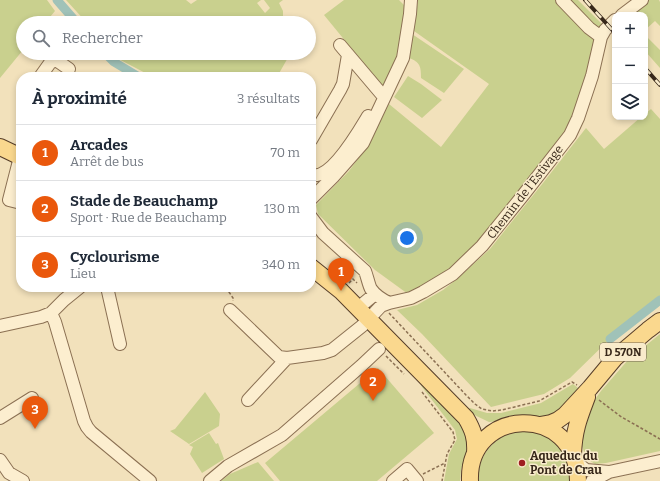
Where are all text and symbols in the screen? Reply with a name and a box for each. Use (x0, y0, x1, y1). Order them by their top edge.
map controls (612, 12, 648, 120)
button: + (612, 12, 648, 48)
search box (16, 16, 316, 60)
icon: search (30, 27, 52, 49)
text: Rechercher (62, 29, 143, 47)
button: − (612, 48, 648, 84)
button: layers (612, 84, 648, 120)
text: À proximité (32, 88, 127, 109)
text: 3 résultats (237, 91, 300, 106)
text: Arcades (70, 136, 128, 154)
street label: Chemin de l'Estivage (484, 142, 566, 242)
text: 1 (42, 145, 48, 160)
text: 70 m (270, 145, 300, 160)
text: Arrêt de bus (70, 154, 144, 169)
text: Stade de Beauchamp (70, 192, 218, 210)
text: 2 (41, 201, 49, 216)
text: 130 m (264, 201, 300, 216)
text: Sport · Rue de Beauchamp (70, 210, 227, 225)
your location (397, 228, 417, 248)
text: Cyclourisme (70, 248, 159, 266)
text: 3 (41, 257, 49, 272)
text: 340 m (262, 257, 300, 272)
pin: 1 (328, 258, 354, 291)
text: Lieu (70, 266, 96, 281)
road number: D 570N (600, 343, 646, 361)
pin: 2 (360, 368, 386, 401)
pin: 3 (22, 396, 48, 429)
place label: Aqueduc du Pont de Crau (530, 449, 602, 477)
marker: Aqueduc du Pont de Crau (517, 458, 527, 468)

